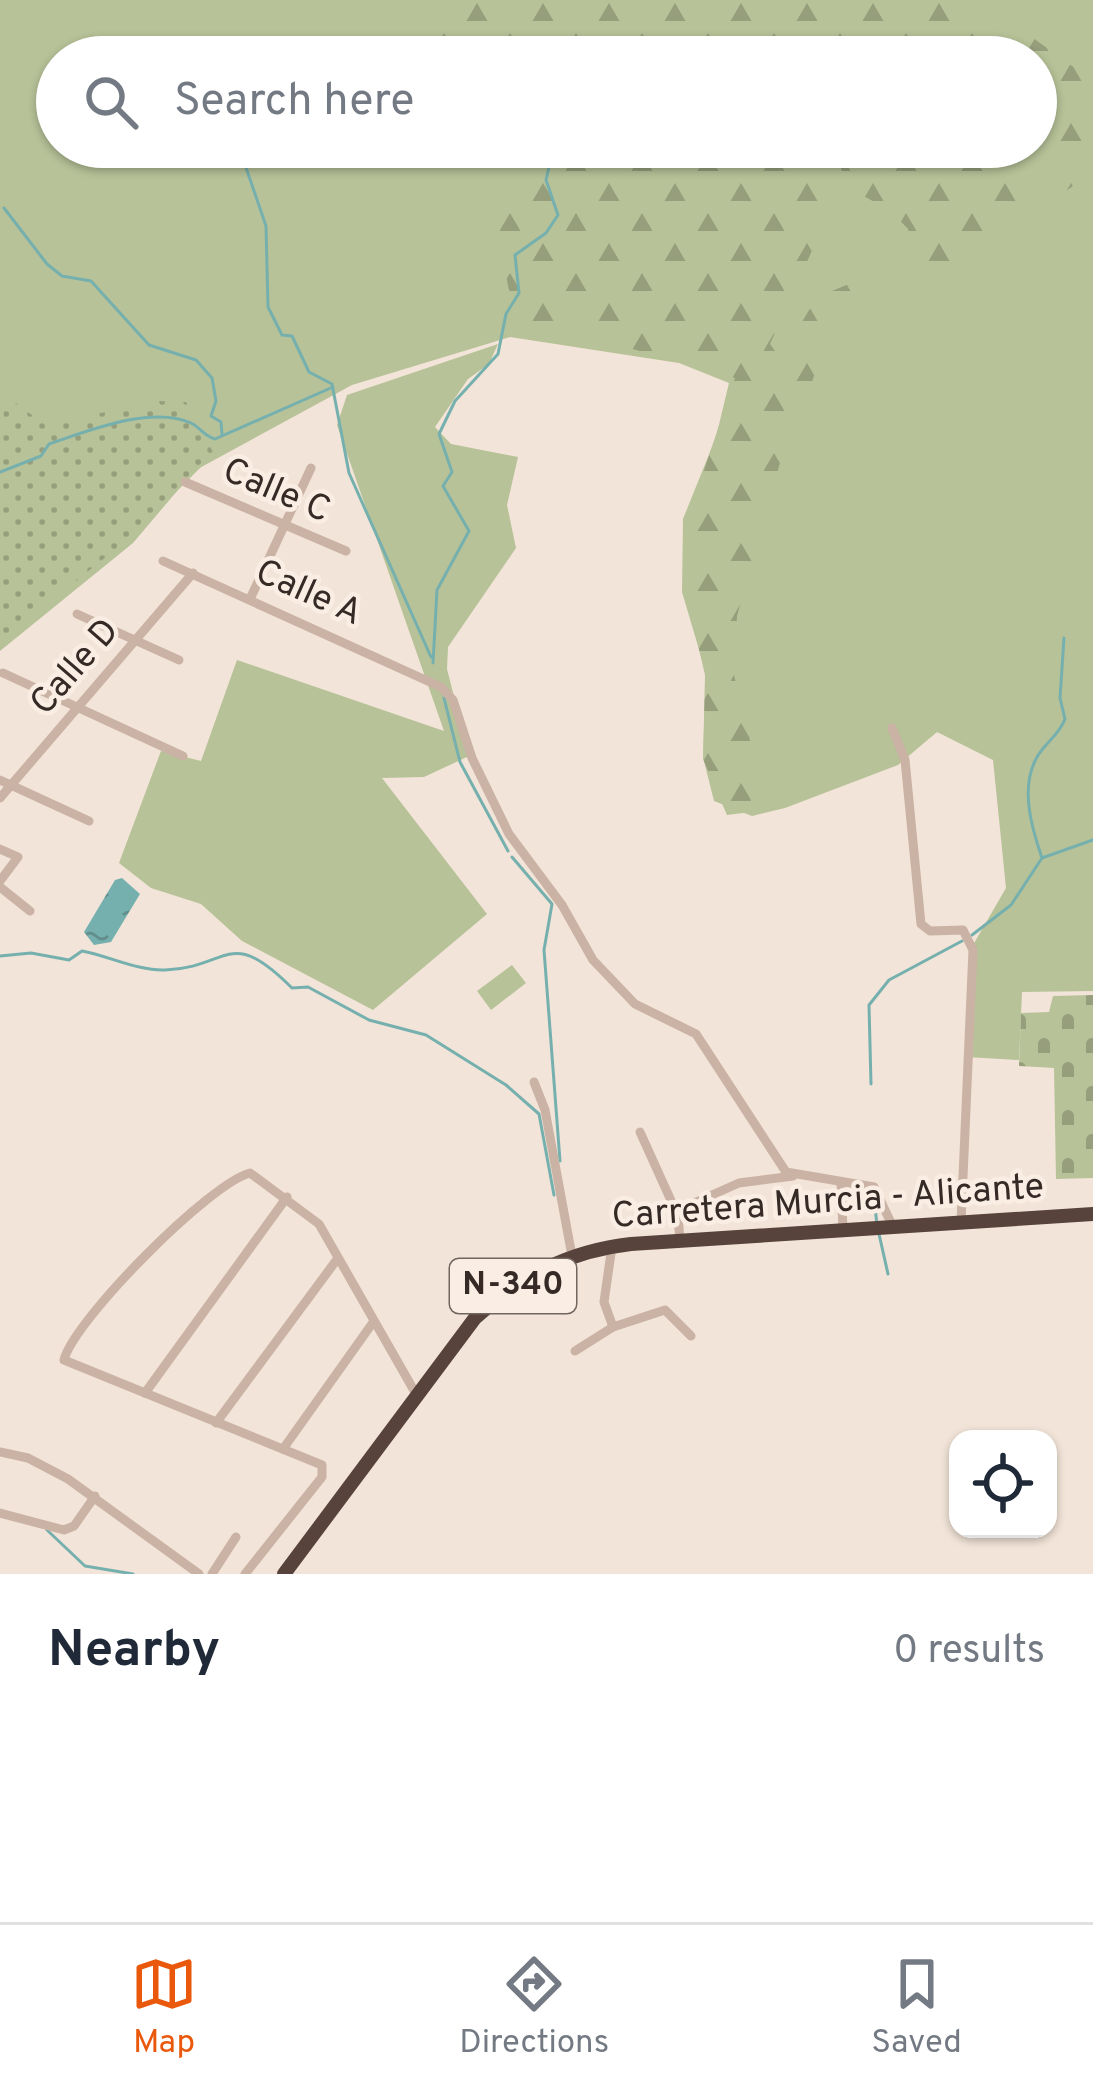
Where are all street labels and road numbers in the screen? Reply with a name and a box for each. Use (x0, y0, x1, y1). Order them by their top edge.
street label: Calle C (215, 449, 337, 535)
street label: Calle A (248, 550, 368, 638)
street label: Calle D (21, 610, 131, 726)
street label: Carretera Murcia - Alicante (610, 1165, 1046, 1241)
road number: N-340 (450, 1259, 576, 1313)

